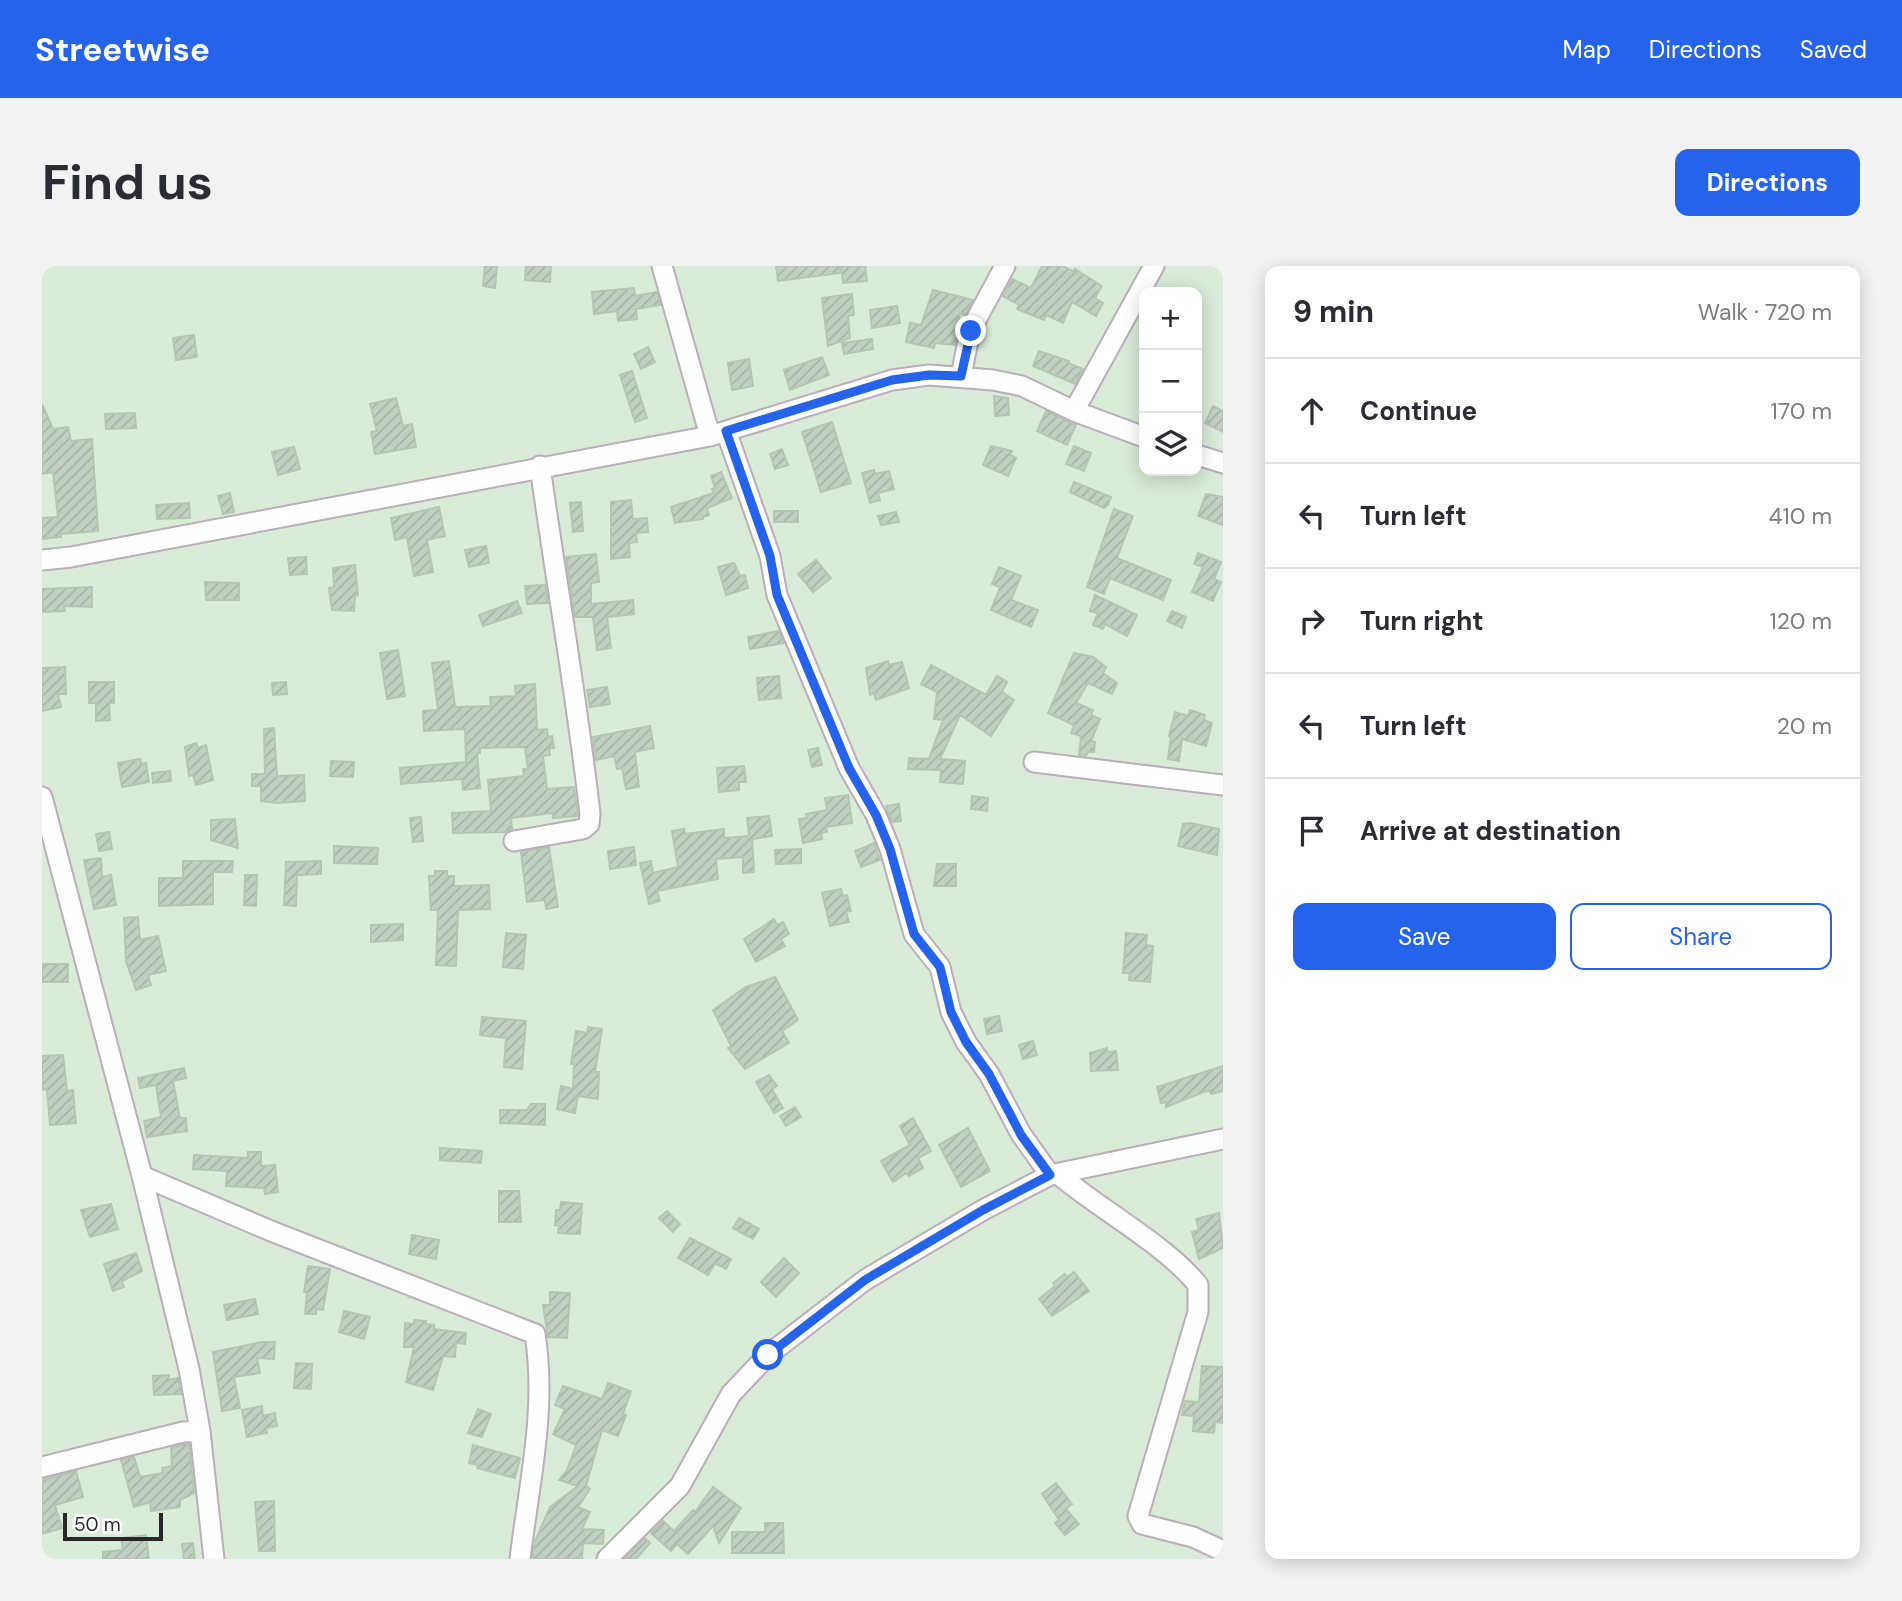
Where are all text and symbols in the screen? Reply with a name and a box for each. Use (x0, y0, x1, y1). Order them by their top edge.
text: Streetwise (35, 28, 210, 71)
text: Map (1563, 34, 1611, 65)
text: Directions (1649, 34, 1762, 65)
text: Saved (1800, 34, 1867, 65)
button: Directions (1675, 149, 1860, 216)
text: Find us (42, 150, 213, 214)
map controls (1139, 287, 1202, 476)
button: + (1139, 287, 1202, 350)
text: 9 min (1293, 292, 1374, 331)
text: Walk · 720 m (1698, 297, 1832, 327)
route end (955, 315, 986, 346)
button: − (1139, 350, 1202, 413)
icon: ahead (1293, 392, 1331, 430)
text: Continue (1360, 394, 1477, 428)
text: 170 m (1771, 396, 1832, 426)
button: layers (1139, 413, 1202, 476)
icon: left (1293, 497, 1331, 535)
text: Turn left (1360, 499, 1467, 533)
text: 410 m (1769, 501, 1832, 531)
icon: right (1293, 602, 1331, 640)
text: Turn right (1360, 604, 1484, 638)
text: 120 m (1769, 606, 1832, 636)
icon: left (1293, 707, 1331, 745)
text: Turn left (1360, 709, 1467, 743)
text: 20 m (1777, 711, 1832, 741)
icon: arrive (1293, 812, 1331, 850)
text: Arrive at destination (1360, 814, 1621, 848)
button: Save (1293, 903, 1556, 970)
button: Share (1570, 903, 1832, 970)
route start (752, 1339, 783, 1370)
scale bar (63, 1510, 163, 1542)
text: 50 m (74, 1512, 121, 1537)

